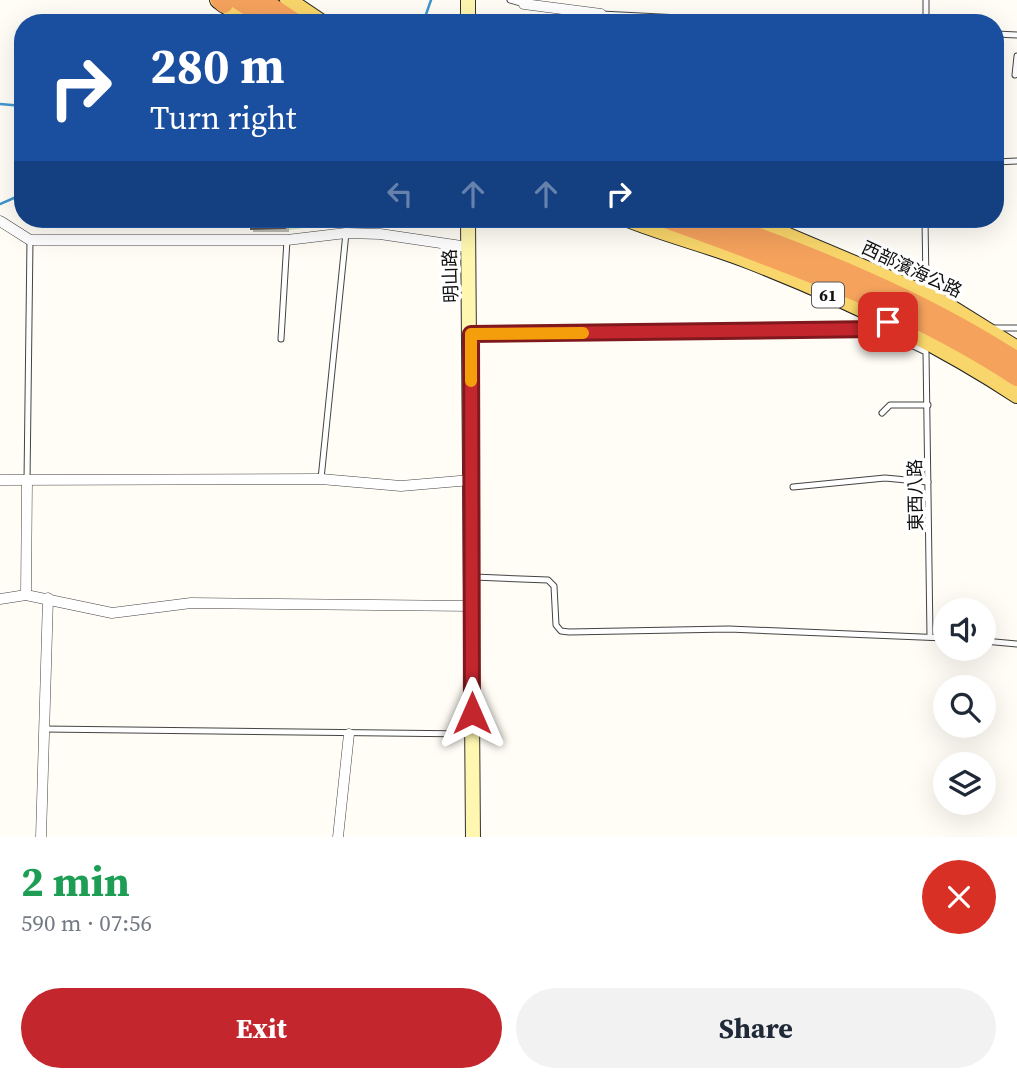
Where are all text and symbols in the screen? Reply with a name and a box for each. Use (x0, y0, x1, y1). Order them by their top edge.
text: 280 m (150, 32, 285, 99)
icon: right (35, 42, 126, 133)
text: Turn right (150, 96, 296, 140)
icon: left (381, 175, 419, 213)
icon: ahead (454, 175, 492, 213)
icon: ahead (527, 175, 565, 213)
icon: right (600, 175, 638, 213)
street label: 西部濱海公路 (858, 235, 966, 303)
street label: 明山路 (437, 249, 463, 303)
road number: 61 (812, 282, 844, 308)
pin (858, 292, 918, 352)
icon: arrive (869, 303, 907, 341)
street label: 東西八路 (902, 459, 928, 531)
map controls (933, 598, 996, 815)
button: sound (933, 598, 996, 661)
button: search (933, 675, 996, 738)
position arrow (435, 676, 509, 750)
button: layers (933, 752, 996, 815)
text: 2 min (21, 852, 130, 910)
button: close (922, 860, 996, 934)
text: 590 m · 07:56 (21, 907, 152, 939)
button: Exit (21, 988, 502, 1068)
button: Share (516, 988, 996, 1068)

